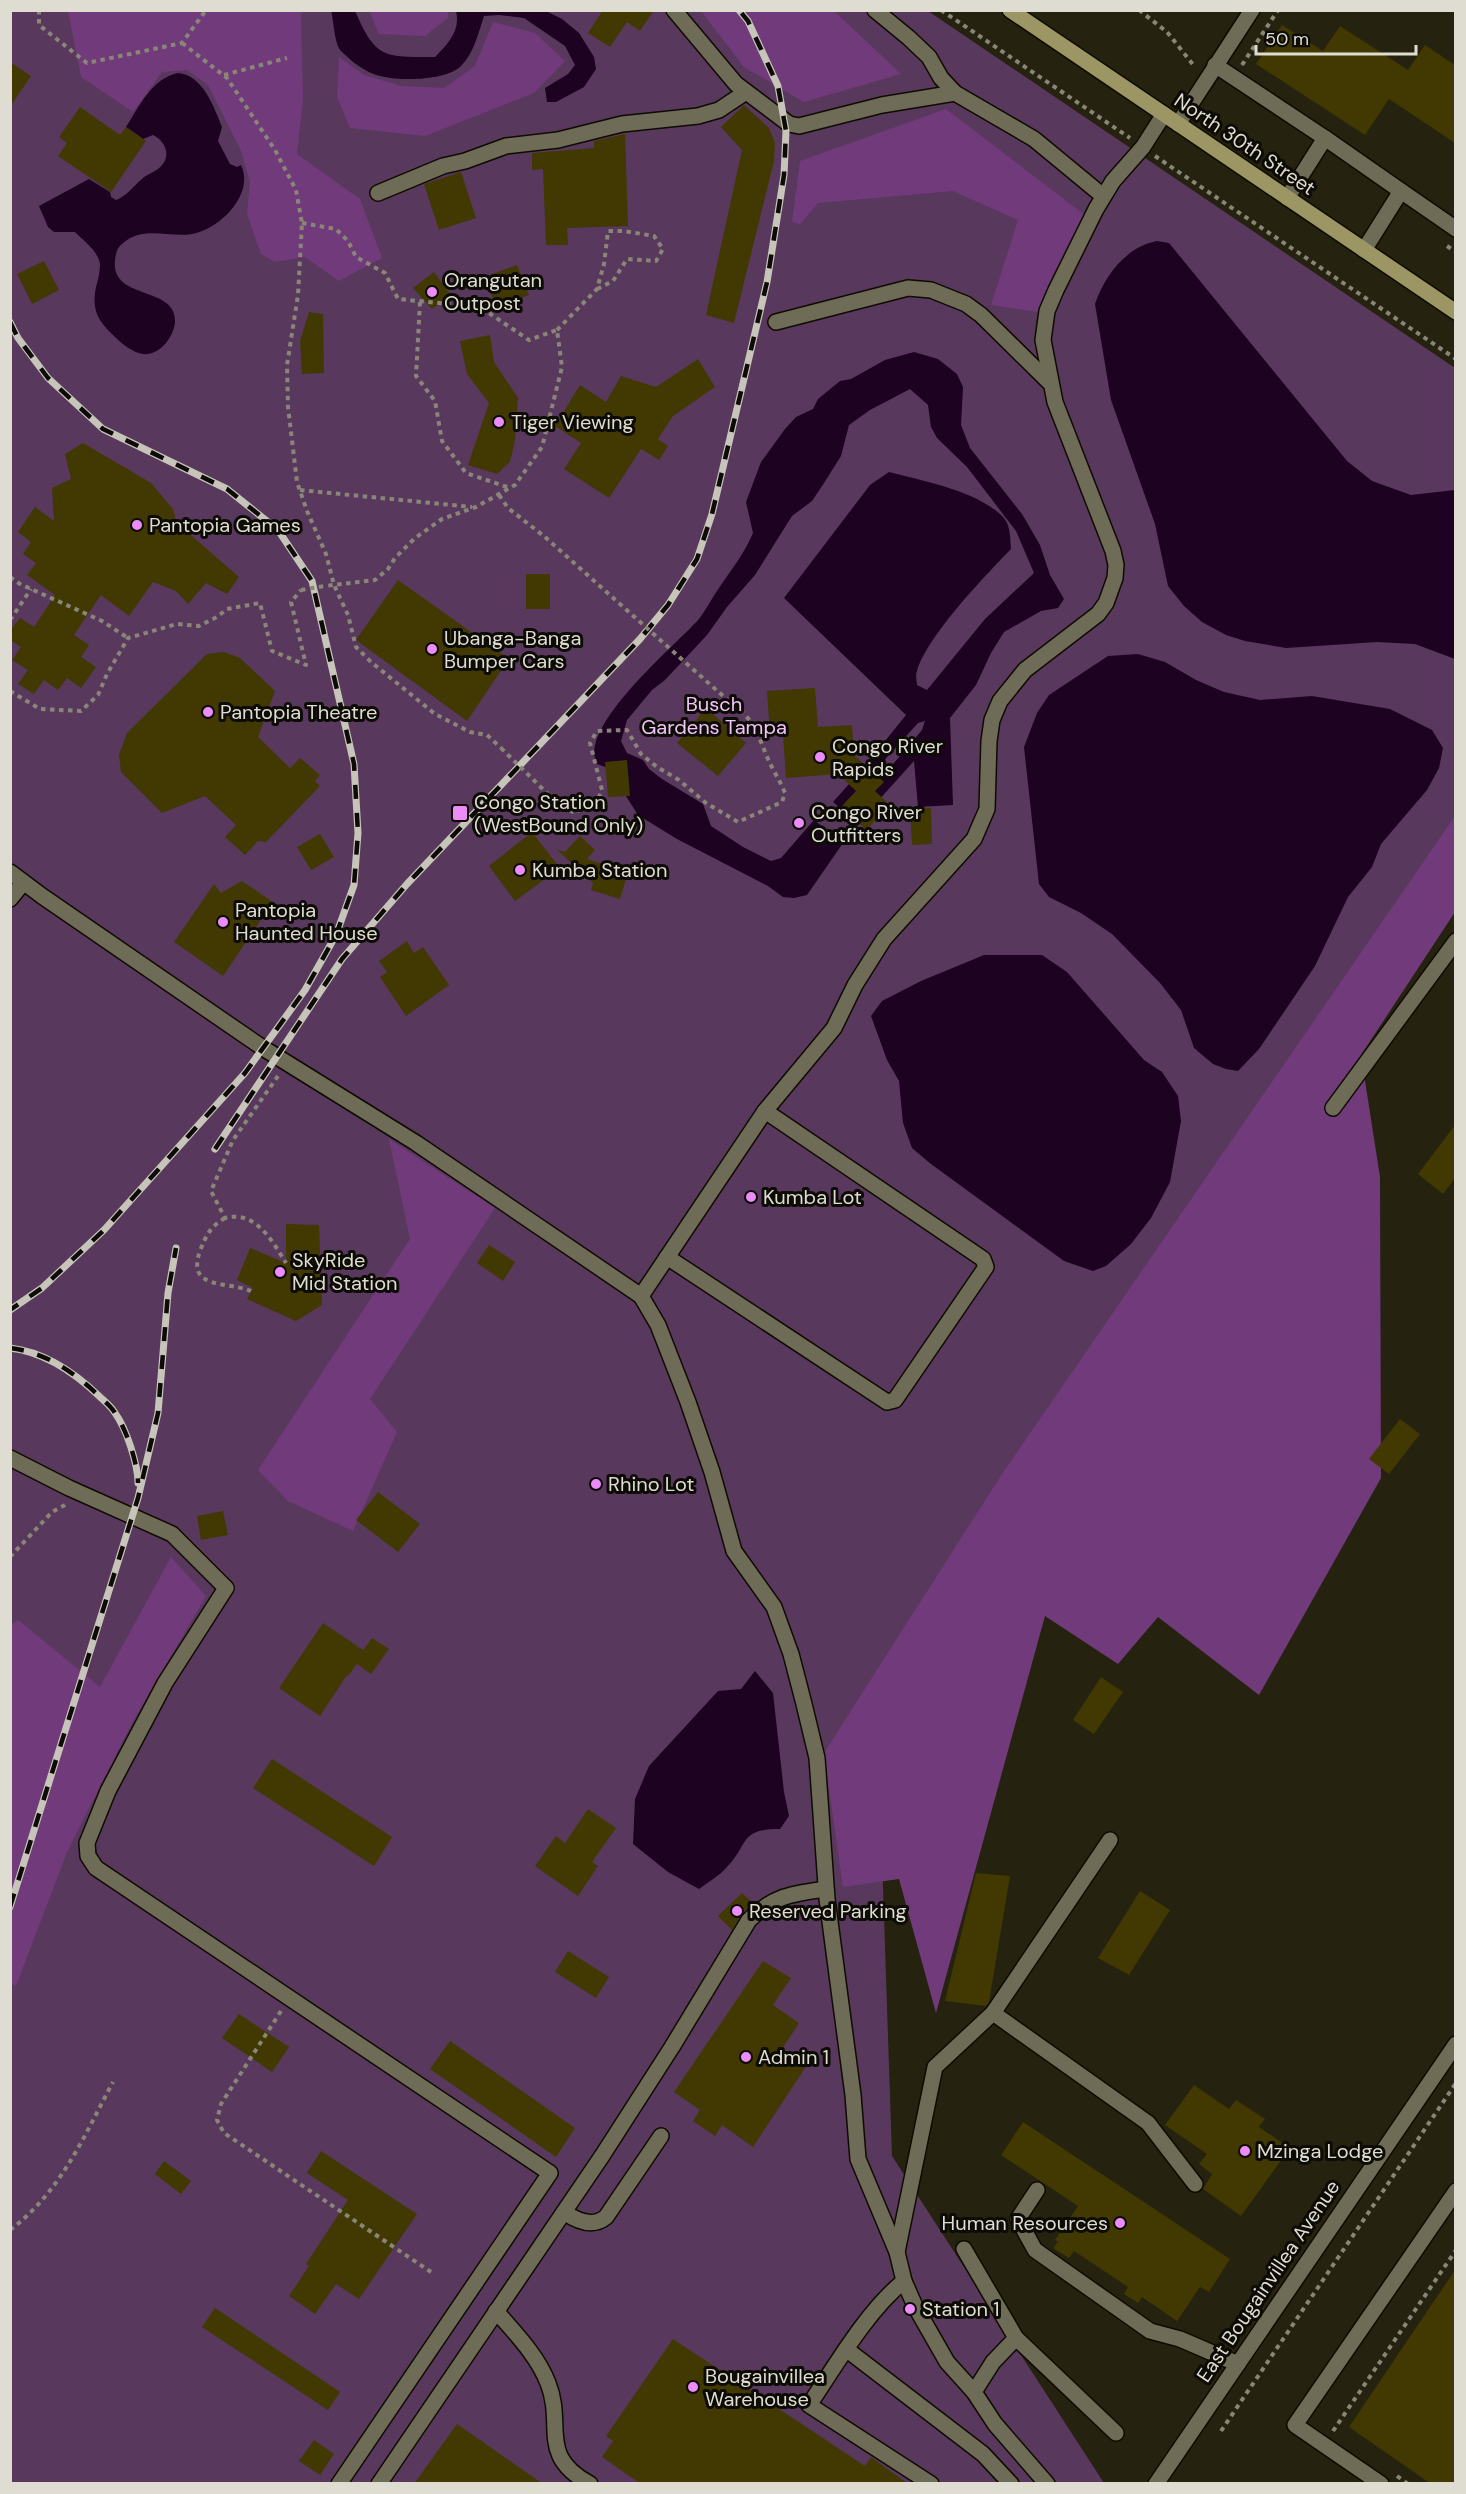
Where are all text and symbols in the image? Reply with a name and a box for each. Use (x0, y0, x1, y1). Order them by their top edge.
scale bar (1256, 18, 1416, 56)
text: 50 m (1265, 27, 1309, 51)
street label: North 30th Street (1170, 87, 1321, 201)
place label: Orangutan Outpost (444, 267, 542, 316)
marker: Orangutan Outpost (425, 285, 439, 299)
place label: Tiger Viewing (511, 409, 634, 435)
marker: Tiger Viewing (492, 415, 506, 429)
place label: Pantopia Games (149, 512, 301, 538)
marker: Pantopia Games (130, 518, 144, 532)
place label: Ubanga-Banga Bumper Cars (444, 625, 581, 674)
marker: Ubanga-Banga Bumper Cars (425, 642, 439, 656)
park label: Busch Gardens Tampa (641, 691, 787, 740)
place label: Pantopia Theatre (220, 699, 377, 725)
marker: Pantopia Theatre (201, 705, 215, 719)
place label: Congo River Rapids (832, 733, 943, 782)
marker: Congo River Rapids (813, 750, 827, 764)
place label: Congo Station (WestBound Only) (474, 789, 643, 838)
place label: Congo River Outfitters (811, 799, 922, 848)
marker: Congo Station (WestBound Only) (451, 804, 469, 822)
marker: Congo River Outfitters (792, 816, 806, 830)
place label: Kumba Station (532, 857, 667, 883)
marker: Kumba Station (513, 863, 527, 877)
place label: Pantopia Haunted House (235, 897, 378, 946)
marker: Pantopia Haunted House (216, 915, 230, 929)
place label: Kumba Lot (763, 1184, 862, 1210)
marker: Kumba Lot (744, 1190, 758, 1204)
place label: SkyRide Mid Station (292, 1247, 398, 1296)
marker: SkyRide Mid Station (273, 1265, 287, 1279)
place label: Rhino Lot (608, 1471, 694, 1497)
marker: Rhino Lot (589, 1477, 603, 1491)
place label: Reserved Parking (749, 1898, 907, 1924)
marker: Reserved Parking (730, 1904, 744, 1918)
place label: Admin 1 (758, 2044, 829, 2070)
marker: Admin 1 (739, 2050, 753, 2064)
place label: Mzinga Lodge (1257, 2138, 1383, 2164)
marker: Mzinga Lodge (1238, 2144, 1252, 2158)
street label: East Bougainvillea Avenue (1191, 2175, 1345, 2387)
place label: Human Resources (942, 2210, 1108, 2236)
marker: Human Resources (1113, 2216, 1127, 2230)
place label: Station 1 (922, 2296, 1000, 2322)
marker: Station 1 (903, 2302, 917, 2316)
place label: Bougainvillea Warehouse (705, 2363, 825, 2412)
marker: Bougainvillea Warehouse (686, 2380, 700, 2394)

